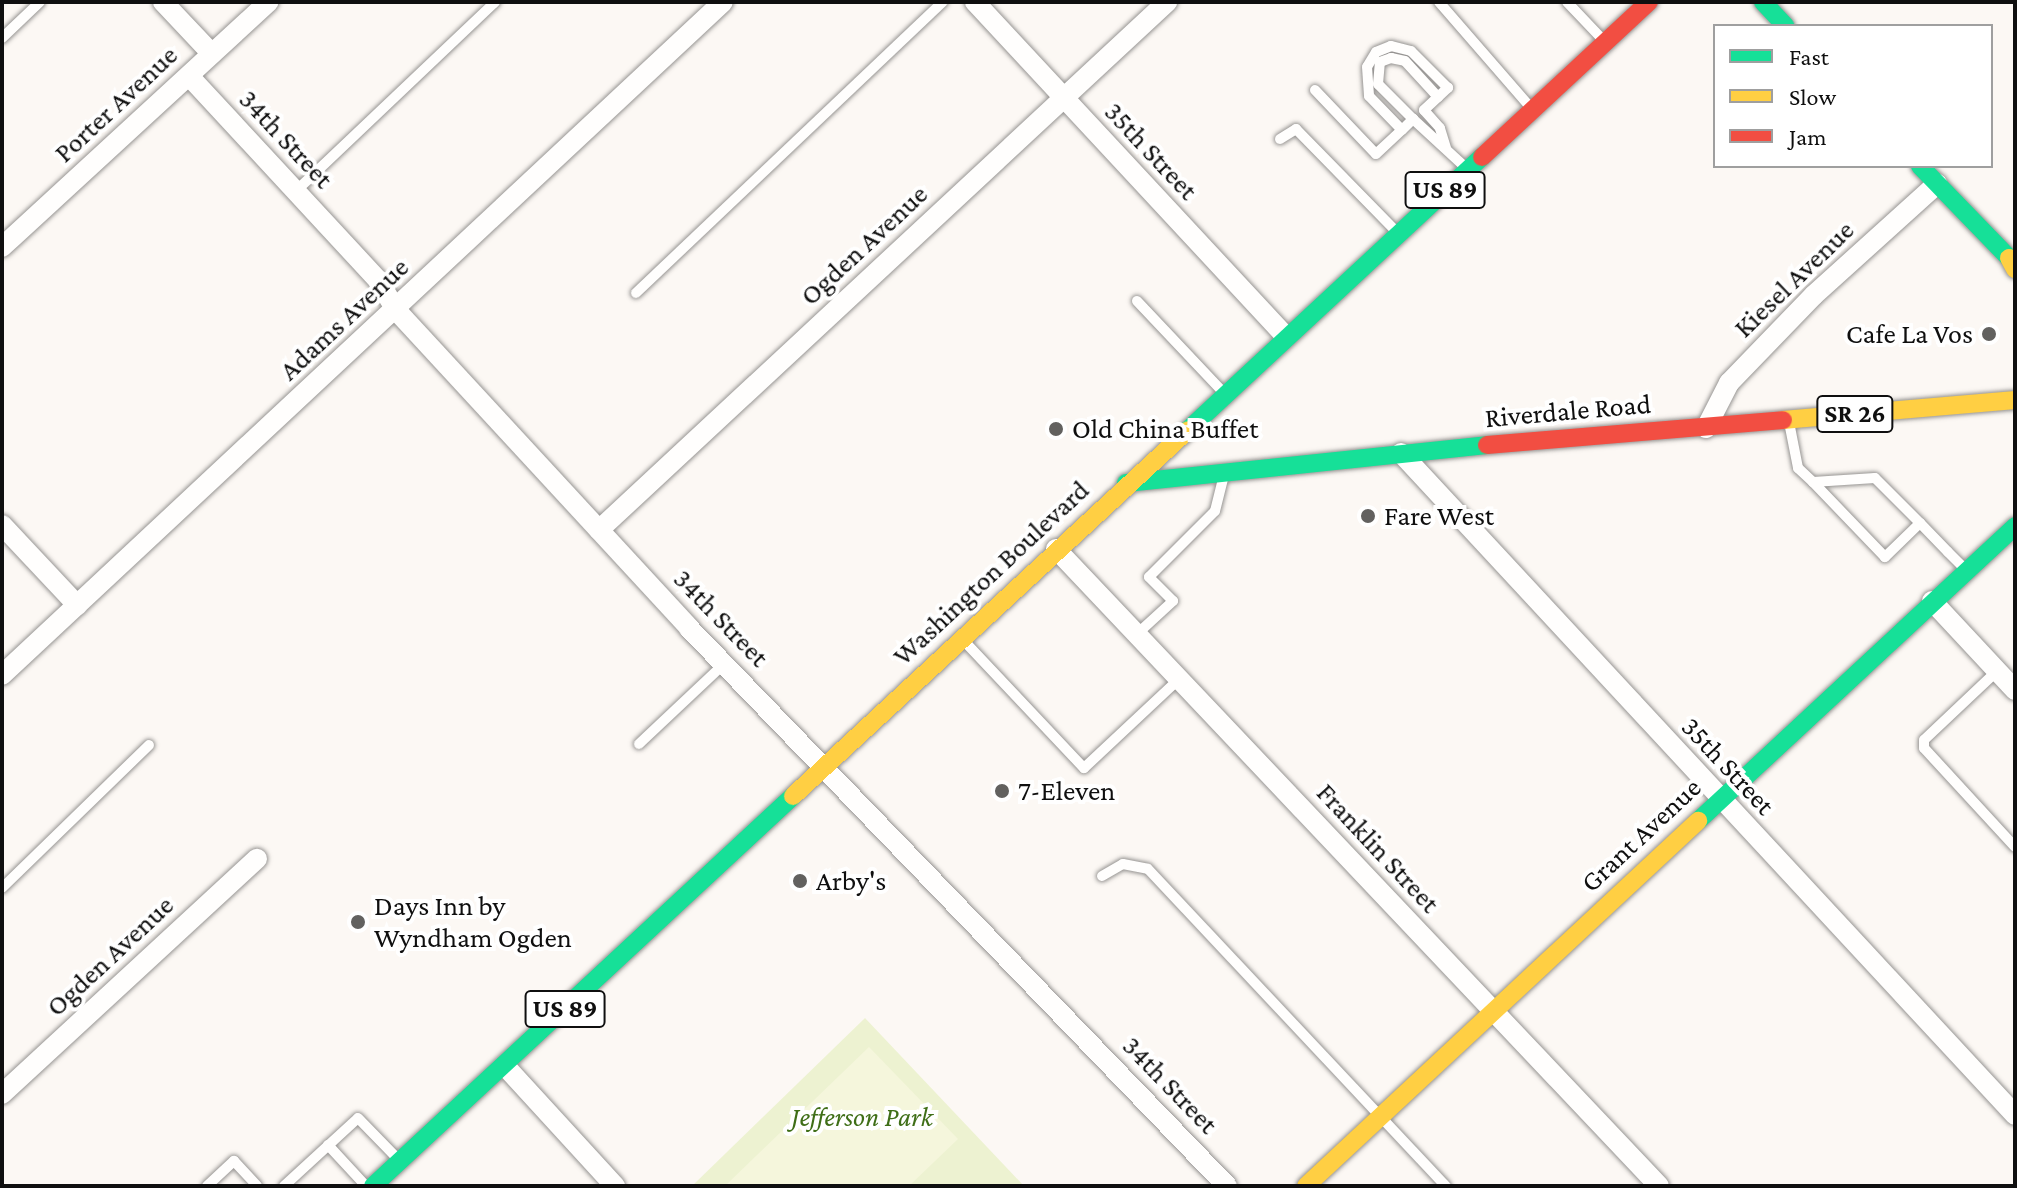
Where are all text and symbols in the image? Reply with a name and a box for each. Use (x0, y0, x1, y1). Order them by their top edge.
legend (1713, 24, 1993, 168)
street label: Porter Avenue (47, 38, 185, 170)
text: Fast (1789, 43, 1829, 70)
street label: 34th Street (232, 83, 340, 195)
text: Slow (1789, 83, 1836, 110)
street label: 35th Street (1097, 95, 1205, 207)
text: Jam (1789, 123, 1827, 150)
road number: US 89 (1403, 168, 1487, 212)
street label: Ogden Avenue (793, 178, 935, 312)
street label: Kiesel Avenue (1727, 213, 1861, 345)
street label: Adams Avenue (272, 251, 416, 387)
place label: Cafe La Vos (1846, 317, 1973, 351)
marker: Cafe La Vos (1980, 325, 1998, 343)
street label: Riverdale Road (1484, 387, 1652, 435)
road number: SR 26 (1815, 392, 1895, 436)
place label: Old China Buffet (1072, 412, 1258, 446)
marker: Old China Buffet (1047, 420, 1065, 438)
street label: Washington Boulevard (886, 473, 1096, 673)
place label: Fare West (1384, 499, 1494, 533)
marker: Fare West (1359, 507, 1377, 525)
street label: 34th Street (666, 562, 776, 674)
street label: 35th Street (1674, 710, 1782, 822)
street label: Grant Avenue (1574, 771, 1708, 899)
place label: 7-Eleven (1018, 774, 1115, 808)
street label: Franklin Street (1309, 776, 1447, 920)
marker: 7-Eleven (993, 782, 1011, 800)
place label: Arby's (816, 864, 886, 898)
marker: Arby's (791, 872, 809, 890)
street label: Ogden Avenue (39, 889, 181, 1023)
place label: Days Inn by Wyndham Ogden (374, 889, 572, 955)
marker: Days Inn by Wyndham Ogden (349, 913, 367, 931)
road number: US 89 (523, 987, 607, 1031)
street label: 34th Street (1115, 1029, 1225, 1141)
park label: Jefferson Park (791, 1100, 933, 1134)

